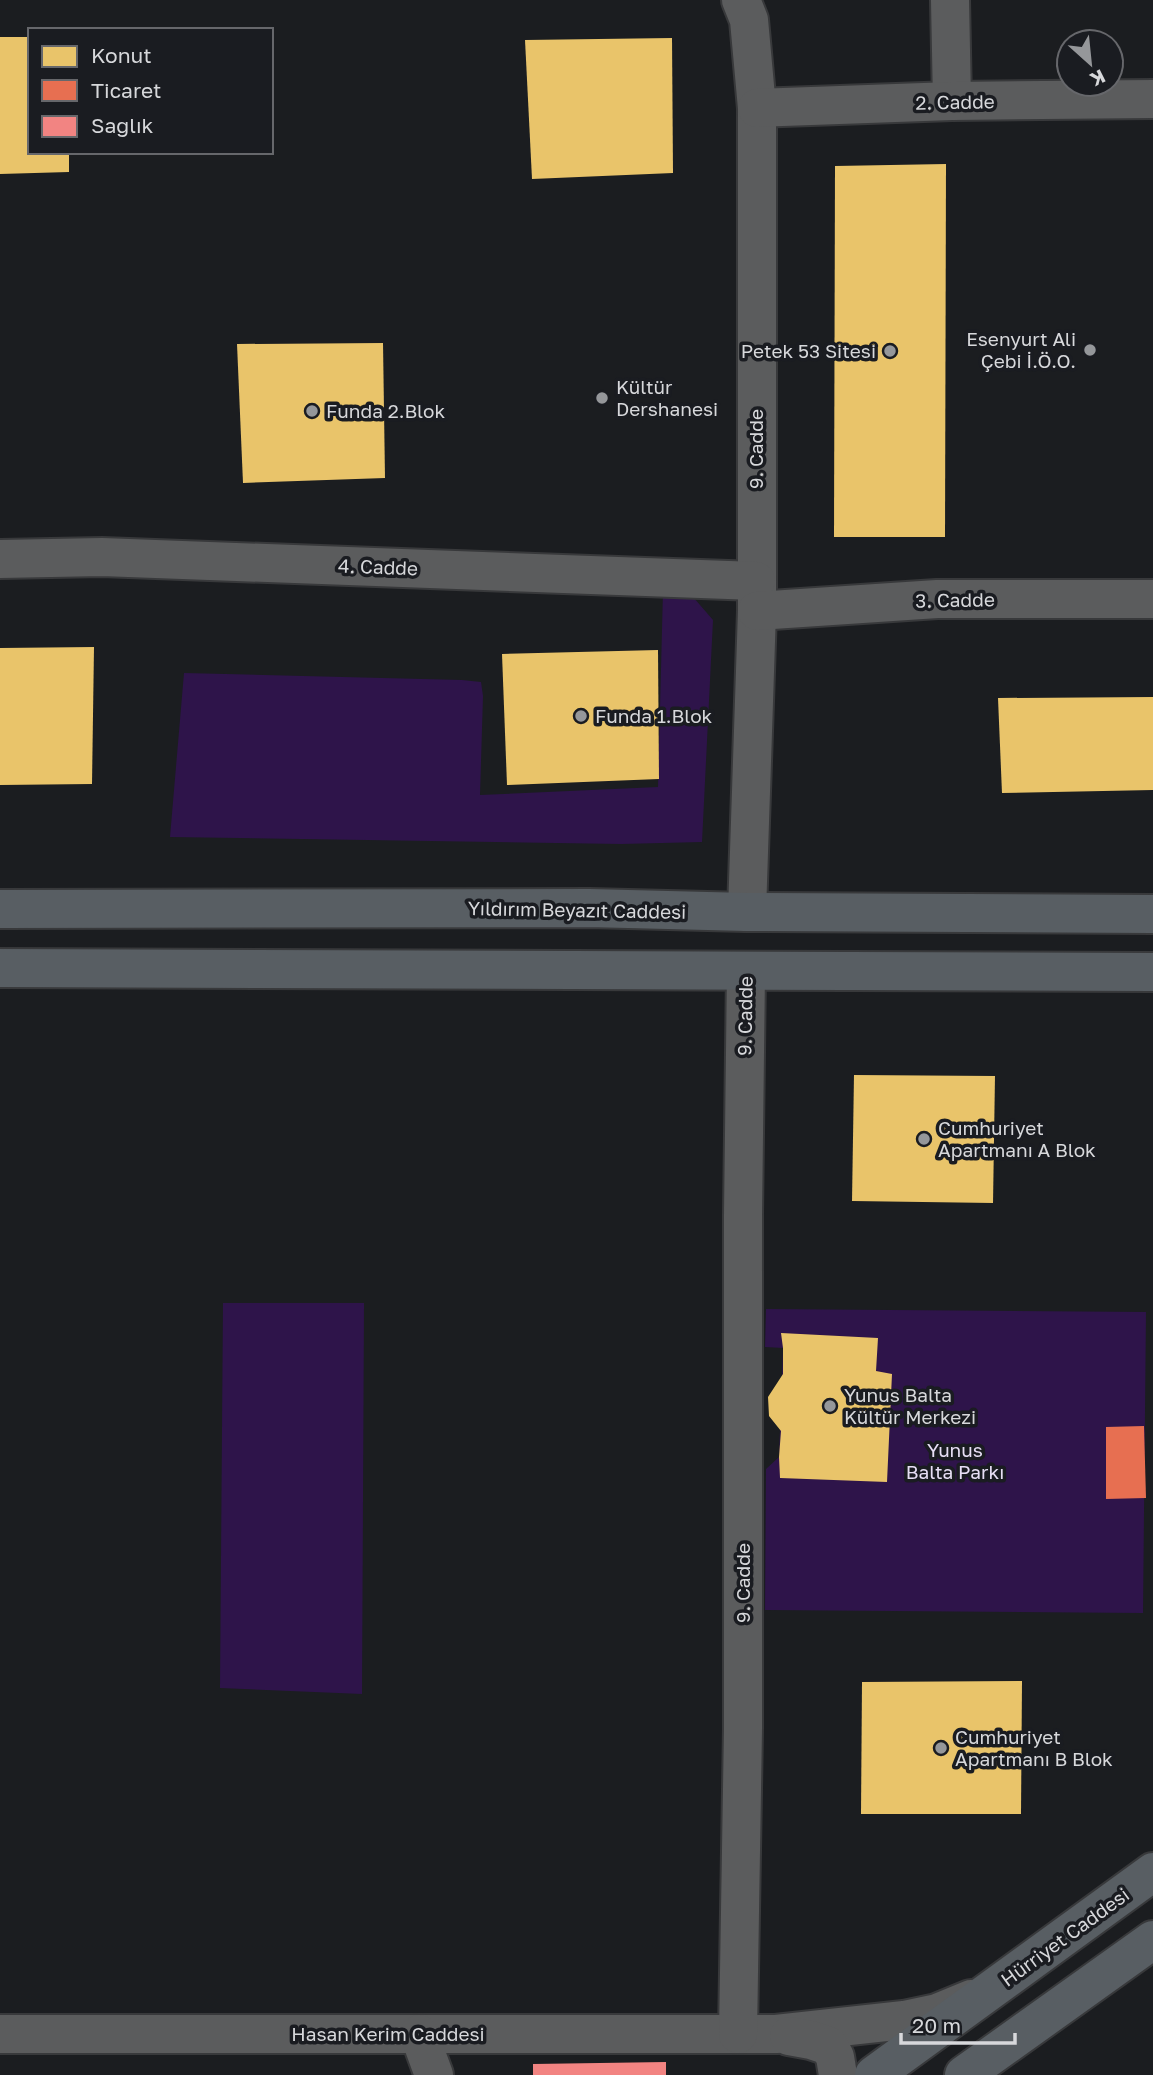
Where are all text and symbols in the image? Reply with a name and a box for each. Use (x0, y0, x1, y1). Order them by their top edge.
legend (28, 28, 273, 154)
north arrow (1055, 28, 1125, 98)
text: Konut (91, 42, 152, 68)
text: K (1086, 65, 1109, 92)
text: Ticaret (91, 77, 162, 103)
street label: 2. Cadde (915, 89, 995, 114)
text: Sağlık (91, 112, 154, 138)
place label: Esenyurt Ali Çebi İ.Ö.O. (966, 327, 1076, 372)
place label: Petek 53 Sitesi (741, 339, 876, 362)
marker: Esenyurt Ali Çebi İ.Ö.O. (1082, 342, 1098, 358)
marker: Petek 53 Sitesi (882, 343, 898, 359)
place label: Kültür Dershanesi (616, 375, 718, 420)
marker: Kültür Dershanesi (594, 390, 610, 406)
place label: Funda 2.Blok (326, 399, 445, 422)
marker: Funda 2.Blok (304, 403, 320, 419)
street label: 9. Cadde (744, 409, 767, 489)
street label: 4. Cadde (338, 554, 418, 579)
street label: 3. Cadde (915, 587, 995, 612)
place label: Funda 1.Blok (595, 704, 713, 727)
marker: Funda 1.Blok (573, 708, 589, 724)
street label: Yıldırım Beyazıt Caddesi (468, 896, 686, 923)
street label: 9. Cadde (732, 976, 757, 1056)
place label: Cumhuriyet Apartmanı A Blok (938, 1116, 1096, 1161)
marker: Cumhuriyet Apartmanı A Blok (916, 1131, 932, 1147)
place label: Yunus Balta Kültür Merkezi (844, 1383, 976, 1428)
marker: Yunus Balta Kültür Merkezi (822, 1398, 838, 1414)
park label: Yunus Balta Parkı (906, 1438, 1004, 1483)
street label: 9. Cadde (731, 1543, 754, 1623)
place label: Cumhuriyet Apartmanı B Blok (955, 1725, 1113, 1770)
marker: Cumhuriyet Apartmanı B Blok (933, 1740, 949, 1756)
street label: Hürriyet Caddesi (996, 1882, 1133, 1991)
scale bar (901, 2002, 1015, 2046)
text: 20 m (912, 2012, 961, 2038)
street label: Hasan Kerim Caddesi (291, 2022, 485, 2045)

